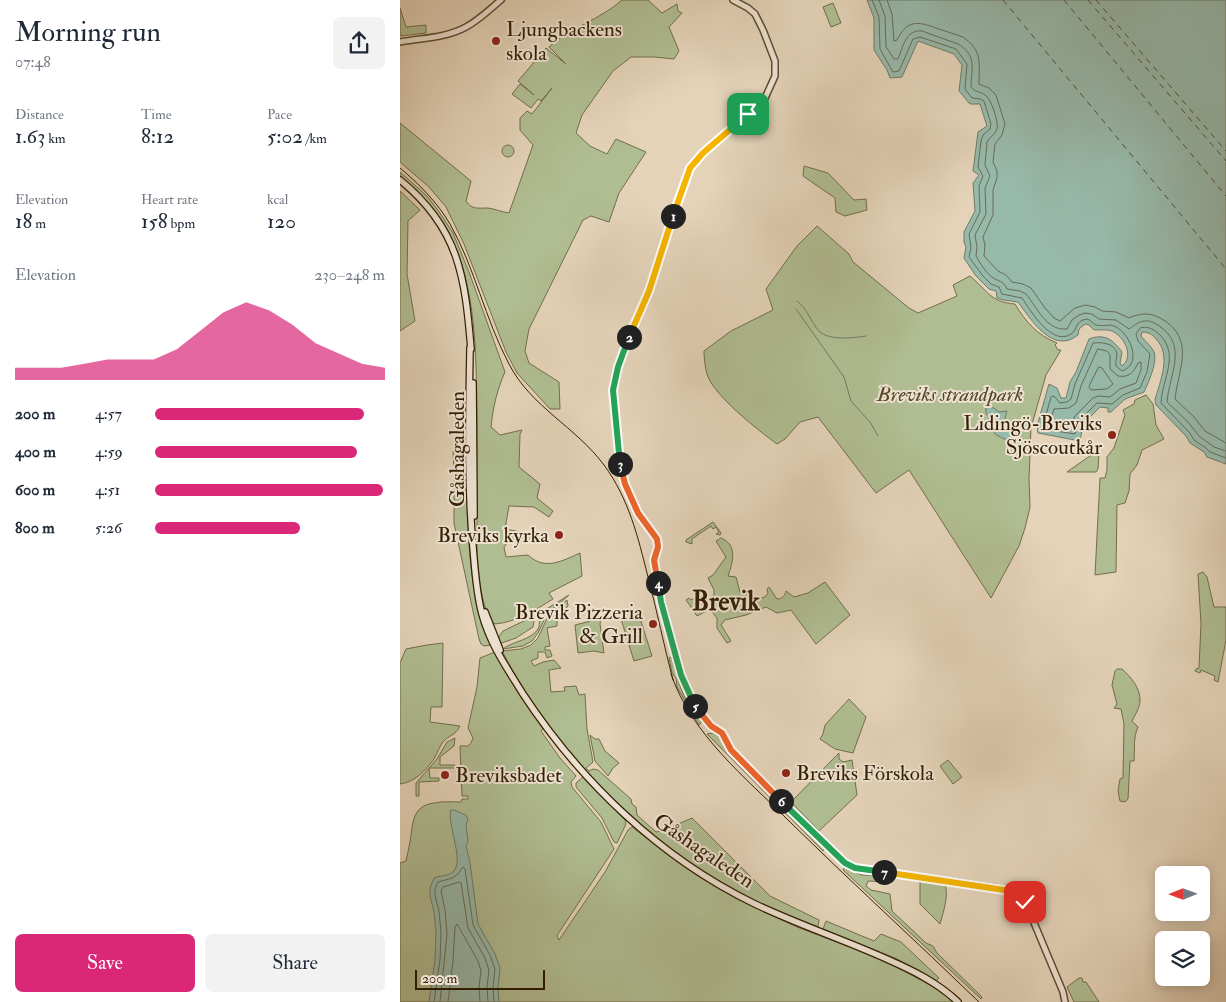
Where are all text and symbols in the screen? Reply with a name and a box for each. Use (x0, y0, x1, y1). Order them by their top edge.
text: Morning run (15, 15, 161, 50)
place label: Ljungbackens skola (506, 16, 622, 67)
button: share (333, 17, 385, 69)
marker: Ljungbackens skola (490, 35, 502, 47)
text: 07:48 (15, 52, 51, 72)
pin (727, 93, 769, 135)
icon: arrive (734, 100, 762, 128)
text: Distance (15, 106, 64, 123)
text: Time (141, 106, 172, 123)
text: Pace (267, 106, 292, 123)
text: 1.63 (15, 123, 45, 150)
text: 8:12 (141, 123, 174, 150)
text: 5:02 (267, 123, 303, 150)
text: km (45, 130, 66, 147)
text: /km (303, 130, 327, 147)
text: Elevation (15, 191, 68, 208)
text: Heart rate (141, 191, 198, 208)
text: kcal (267, 191, 288, 208)
pin: 1 (660, 204, 686, 228)
text: 18 (15, 208, 32, 235)
text: 158 (141, 208, 168, 235)
text: 120 (267, 208, 296, 235)
text: 1 (671, 208, 676, 225)
text: m (32, 215, 46, 232)
text: bpm (168, 215, 195, 232)
text: Elevation (15, 265, 76, 285)
text: 230–248 m (314, 265, 385, 285)
pin: 2 (616, 324, 642, 350)
text: 2 (626, 329, 633, 346)
park label: Breviks strandpark (876, 381, 1023, 408)
street label: Gåshagaleden (444, 391, 471, 507)
text: 200 m (15, 404, 55, 424)
text: 4:57 (95, 404, 122, 424)
place label: Lidingö-Breviks Sjöscoutkår (963, 410, 1102, 461)
marker: Lidingö-Breviks Sjöscoutkår (1106, 429, 1118, 441)
text: 400 m (15, 442, 56, 462)
text: 4:59 (95, 442, 123, 462)
pin: 3 (608, 452, 632, 476)
text: 3 (618, 456, 623, 473)
text: 600 m (15, 480, 55, 500)
text: 4:51 (95, 480, 120, 500)
text: 800 m (15, 518, 55, 538)
text: 5:26 (95, 518, 122, 538)
place label: Breviks kyrka (437, 522, 549, 549)
marker: Breviks kyrka (553, 529, 565, 541)
pin: 4 (646, 570, 670, 596)
text: 4 (655, 575, 662, 592)
district label: Brevik (692, 586, 761, 618)
place label: Brevik Pizzeria & Grill (515, 599, 644, 650)
marker: Brevik Pizzeria & Grill (647, 618, 659, 630)
pin: 5 (682, 694, 708, 718)
text: 5 (692, 698, 699, 715)
place label: Breviks Förskola (796, 760, 934, 787)
place label: Breviksbadet (455, 762, 562, 789)
marker: Breviks Förskola (780, 767, 792, 779)
marker: Breviksbadet (439, 769, 451, 781)
pin: 6 (768, 788, 794, 814)
text: 6 (778, 793, 785, 810)
street label: Gåshagaleden (648, 807, 760, 895)
pin: 7 (872, 860, 896, 884)
text: 7 (881, 864, 888, 881)
north arrow (1155, 866, 1210, 921)
map controls (1155, 866, 1210, 986)
pin (1004, 881, 1046, 923)
icon: check (1011, 888, 1039, 916)
button: layers (1155, 931, 1210, 986)
button: Save (15, 934, 195, 992)
button: Share (205, 934, 385, 992)
scale bar (415, 967, 545, 990)
text: 200 m (422, 970, 457, 987)

